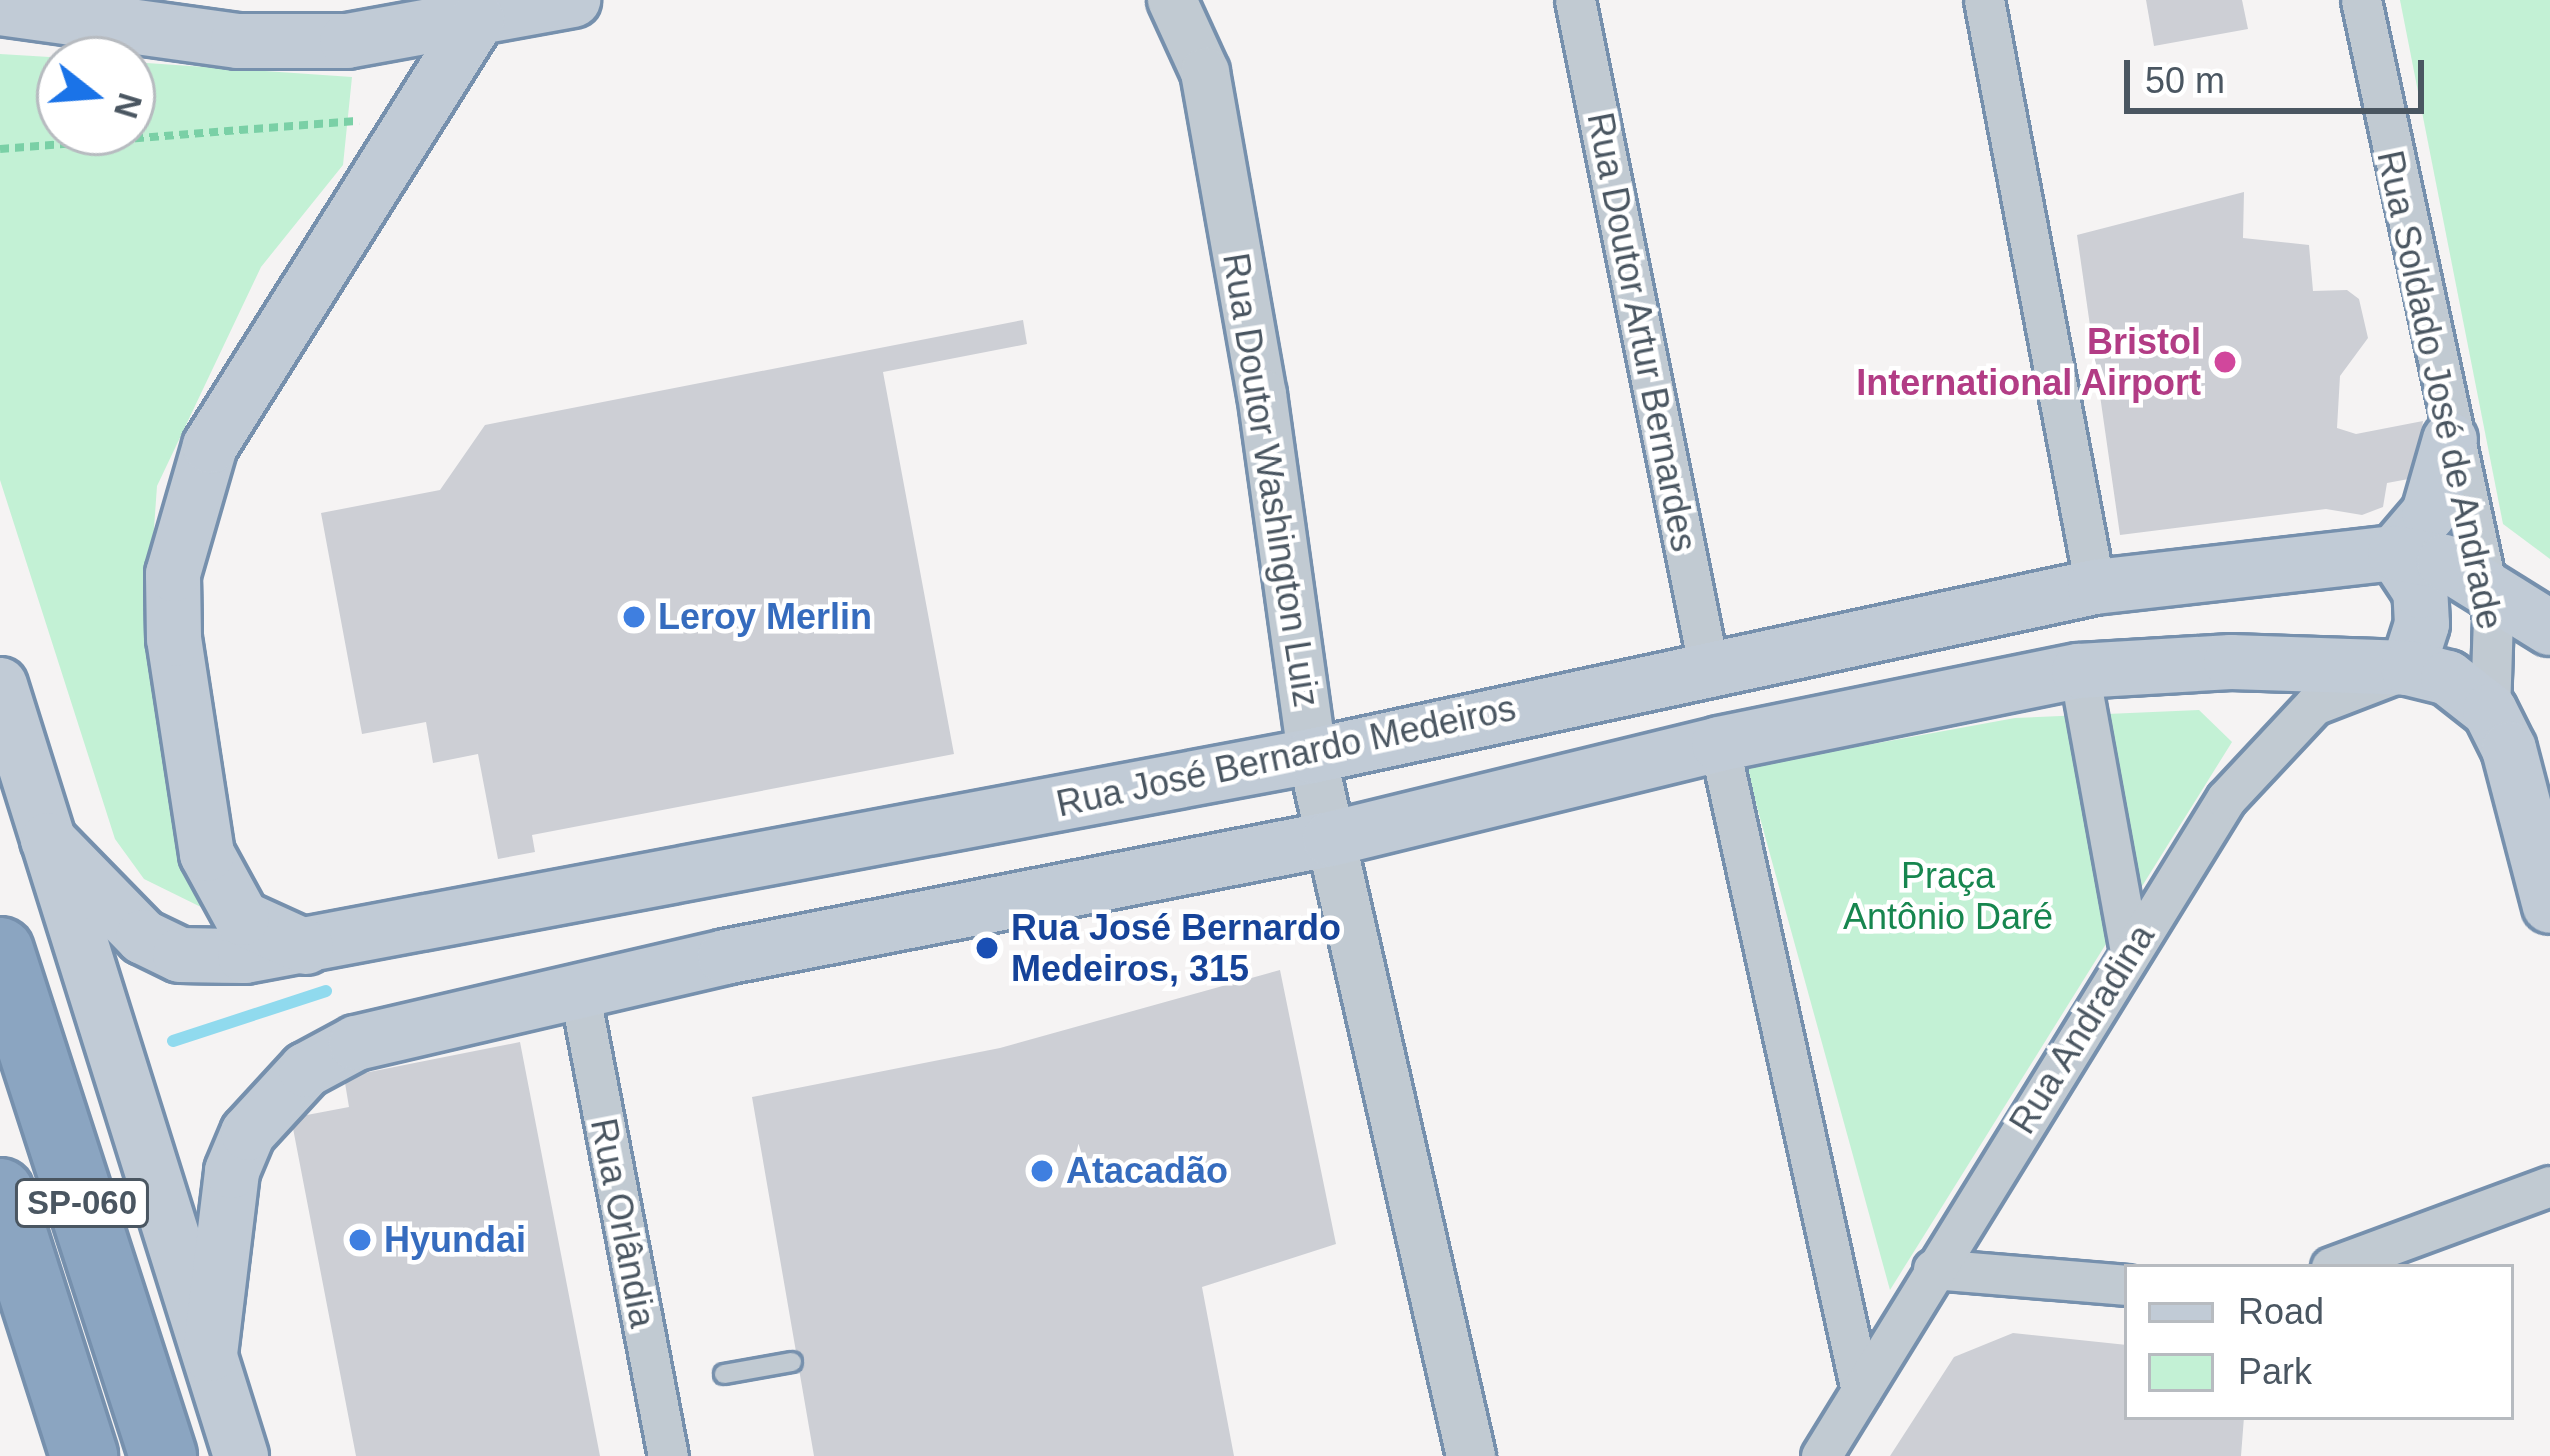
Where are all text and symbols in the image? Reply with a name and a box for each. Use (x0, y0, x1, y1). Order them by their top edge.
north arrow (36, 36, 156, 156)
scale bar (2130, 36, 2430, 110)
text: 50 m (2145, 60, 2225, 101)
text: N (107, 89, 149, 123)
street label: Rua Doutor Artur Bernardes (1578, 108, 1706, 556)
street label: Rua Soldado José de Andrade (2368, 146, 2512, 634)
street label: Rua Doutor Washington Luiz (1214, 250, 1328, 710)
place label: Bristol International Airport (1855, 319, 2201, 404)
marker: Bristol International Airport (2212, 349, 2238, 375)
place label: Leroy Merlin (658, 595, 872, 639)
marker: Leroy Merlin (621, 604, 647, 630)
street label: Rua José Bernardo Medeiros (1053, 686, 1519, 826)
park label: Praça Antônio Daré (1843, 853, 2053, 938)
place label: Rua José Bernardo Medeiros, 315 (1011, 905, 1341, 990)
street label: Rua Andradina (2000, 916, 2164, 1142)
marker: Rua José Bernardo Medeiros, 315 (974, 935, 1000, 961)
street label: Rua Orlândia (582, 1115, 664, 1331)
place label: Atacadão (1066, 1149, 1228, 1193)
marker: Atacadão (1029, 1158, 1055, 1184)
road number: SP-060 (13, 1176, 151, 1230)
place label: Hyundai (384, 1218, 526, 1262)
marker: Hyundai (347, 1227, 373, 1253)
legend (2124, 1264, 2514, 1420)
text: Road (2238, 1291, 2324, 1332)
text: Park (2238, 1351, 2312, 1392)

